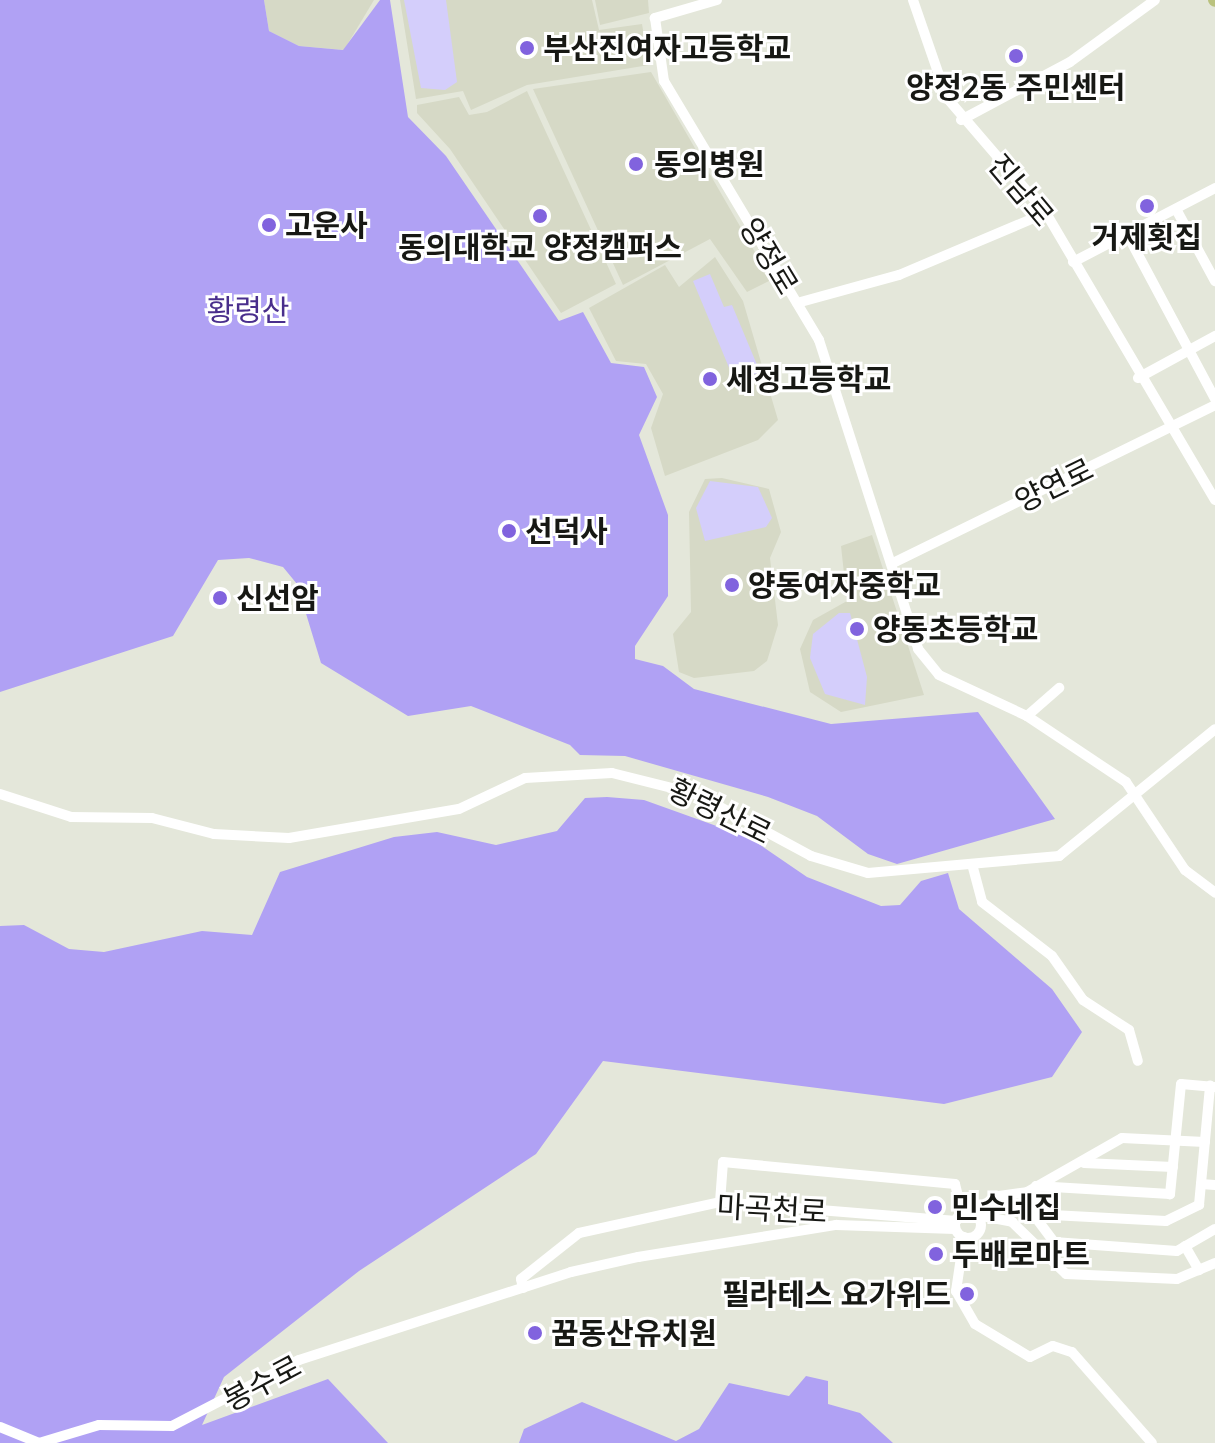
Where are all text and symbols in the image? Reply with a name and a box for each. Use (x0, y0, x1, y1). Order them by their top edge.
place label: 부산진여자고등학교 (543, 30, 791, 66)
marker: 부산진여자고등학교 (518, 39, 536, 57)
marker: 양정2동 주민센터 (1007, 47, 1025, 65)
place label: 양정2동 주민센터 (906, 69, 1126, 105)
place label: 동의병원 (654, 146, 764, 182)
street label: 진남로 (981, 147, 1061, 233)
marker: 동의병원 (625, 153, 647, 175)
marker: 거제횟집 (1138, 197, 1156, 215)
place label: 고운사 (285, 207, 368, 243)
marker: 동의대학교 양정캠퍼스 (531, 207, 549, 225)
street label: 양정로 (732, 211, 806, 301)
marker: 고운사 (260, 216, 278, 234)
place label: 거제횟집 (1092, 219, 1202, 255)
place label: 동의대학교 양정캠퍼스 (398, 229, 682, 265)
park label: 황령산 (207, 292, 289, 328)
place label: 세정고등학교 (726, 361, 892, 397)
marker: 세정고등학교 (701, 370, 719, 388)
street label: 양연로 (1009, 451, 1099, 519)
place label: 선덕사 (525, 513, 608, 549)
marker: 선덕사 (500, 522, 518, 540)
place label: 양동여자중학교 (748, 567, 941, 603)
marker: 양동여자중학교 (723, 576, 741, 594)
place label: 신선암 (236, 580, 319, 616)
marker: 신선암 (211, 589, 229, 607)
place label: 양동초등학교 (873, 611, 1039, 647)
marker: 양동초등학교 (848, 620, 866, 638)
street label: 황령산로 (662, 771, 778, 851)
street label: 마곡천로 (716, 1188, 828, 1230)
place label: 민수네집 (951, 1189, 1061, 1225)
marker: 민수네집 (926, 1198, 944, 1216)
place label: 두배로마트 (952, 1236, 1090, 1272)
marker: 두배로마트 (927, 1245, 945, 1263)
place label: 필라테스 요가위드 (722, 1276, 951, 1312)
marker: 필라테스 요가위드 (958, 1285, 976, 1303)
place label: 꿈동산유치원 (551, 1315, 717, 1351)
marker: 꿈동산유치원 (526, 1324, 544, 1342)
street label: 봉수로 (217, 1348, 307, 1418)

